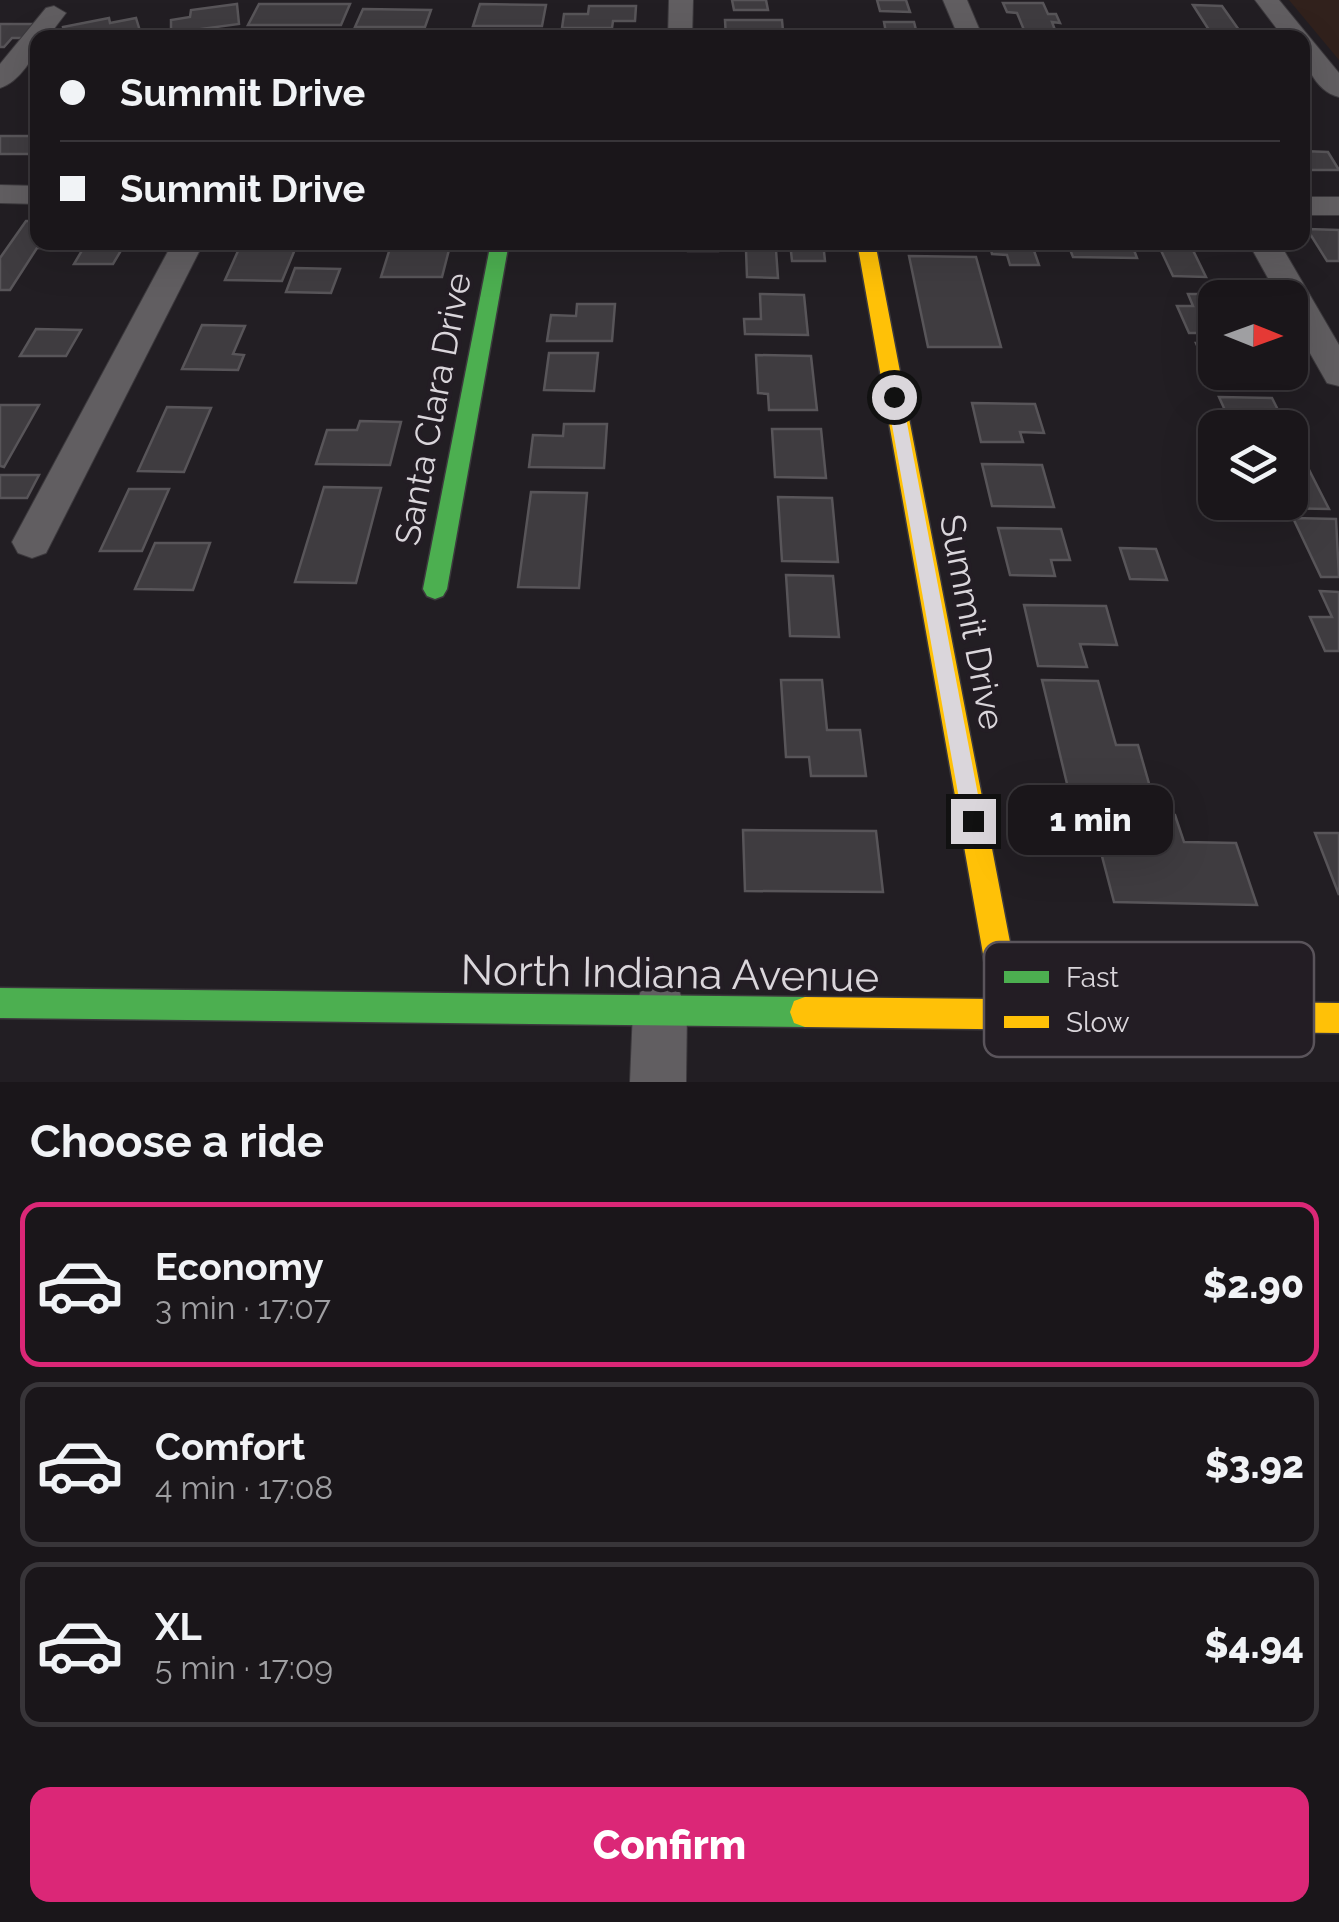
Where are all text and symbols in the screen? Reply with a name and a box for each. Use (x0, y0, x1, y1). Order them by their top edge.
text: Summit Drive (120, 70, 365, 115)
text: Summit Drive (120, 166, 365, 211)
street label: Santa Clara Drive (386, 269, 479, 549)
north arrow (1198, 280, 1308, 390)
map controls (1198, 280, 1308, 520)
route start (872, 375, 917, 420)
button: layers (1198, 410, 1308, 520)
street label: Summit Drive (932, 511, 1013, 733)
callout: 1 min (1008, 786, 1173, 856)
route end (951, 799, 996, 844)
text: 1 min (1049, 801, 1132, 838)
legend (984, 942, 1314, 1057)
street label: North Indiana Avenue (460, 945, 880, 1002)
text: Fast (1066, 961, 1119, 994)
text: Slow (1066, 1006, 1130, 1039)
text: Choose a ride (30, 1115, 324, 1168)
icon: car (35, 1240, 125, 1330)
text: Economy (155, 1244, 324, 1289)
text: $2.90 (1203, 1262, 1304, 1307)
text: 3 min · 17:07 (155, 1289, 331, 1326)
icon: car (35, 1420, 125, 1510)
text: Comfort (155, 1424, 305, 1469)
text: $3.92 (1205, 1442, 1304, 1487)
text: 4 min · 17:08 (155, 1469, 333, 1506)
icon: car (35, 1600, 125, 1690)
text: XL (155, 1604, 202, 1649)
text: $4.94 (1204, 1622, 1304, 1667)
text: 5 min · 17:09 (155, 1649, 333, 1686)
button: Confirm (30, 1787, 1309, 1902)

